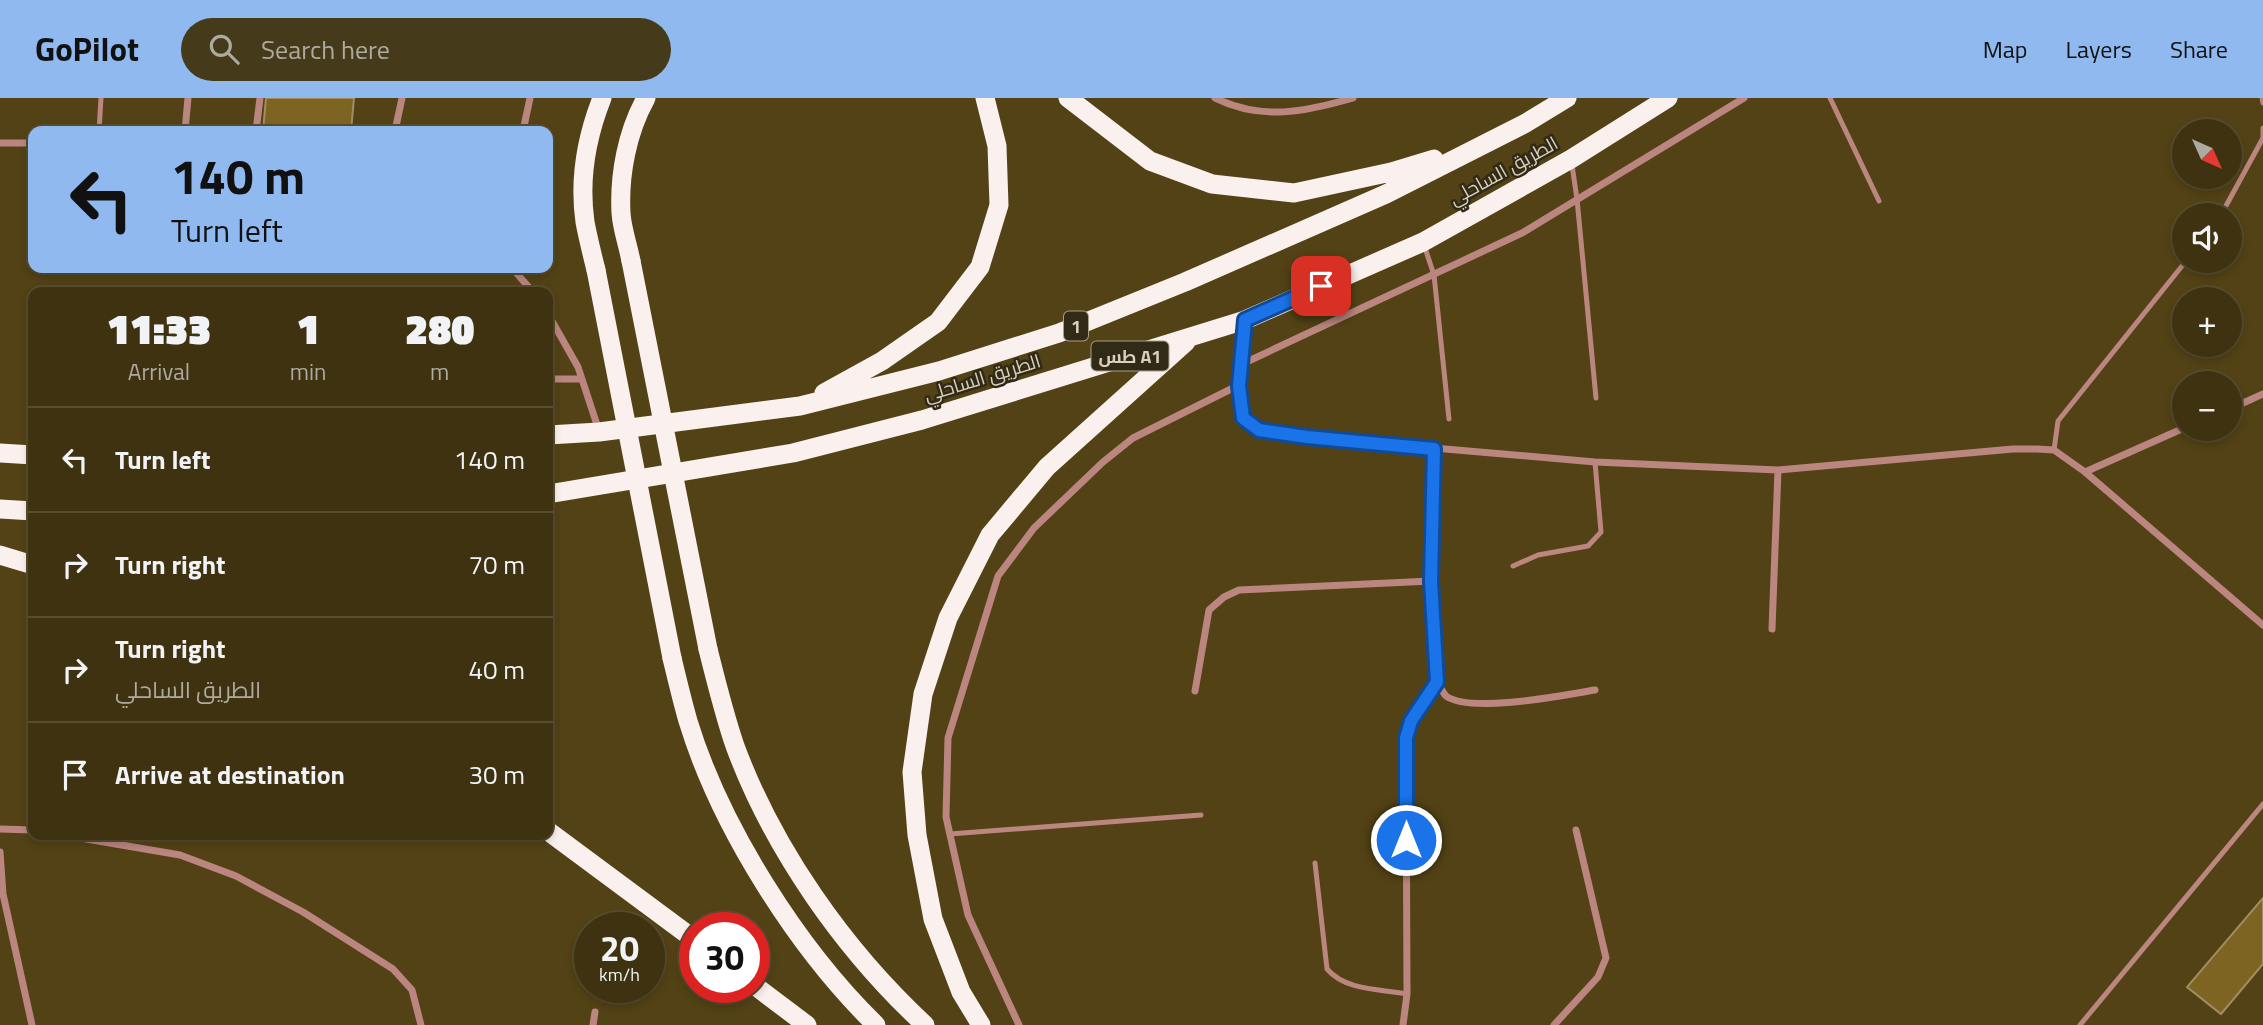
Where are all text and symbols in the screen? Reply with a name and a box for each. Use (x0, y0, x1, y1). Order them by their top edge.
search box (181, 18, 671, 81)
text: GoPilot (35, 24, 139, 74)
icon: search (205, 30, 243, 68)
text: Search here (261, 30, 390, 69)
text: Map (1983, 31, 2028, 67)
text: Layers (2066, 31, 2132, 67)
text: Share (2170, 31, 2228, 67)
north arrow (2172, 119, 2242, 189)
map controls (2172, 119, 2242, 441)
street label: الطريق الساحلي (1443, 128, 1563, 213)
text: 140 m (171, 138, 305, 213)
icon: left (56, 154, 147, 245)
button: sound (2172, 203, 2242, 273)
text: Turn left (171, 206, 283, 254)
pin (1291, 256, 1351, 316)
icon: arrive (1302, 267, 1340, 305)
button: + (2172, 287, 2242, 357)
text: 11:33 (107, 296, 211, 360)
text: 1 (297, 296, 320, 360)
text: 280 (405, 296, 474, 360)
road number: 1 (1064, 311, 1088, 340)
road number: طس A1 (1092, 342, 1168, 370)
street label: الطريق الساحلي (920, 345, 1044, 409)
text: Arrival (128, 354, 190, 389)
text: min (290, 354, 326, 389)
text: m (430, 354, 449, 389)
button: − (2172, 371, 2242, 441)
text: Turn left (115, 440, 210, 479)
text: 140 m (454, 440, 525, 479)
icon: left (56, 441, 94, 479)
text: Turn right (115, 545, 226, 584)
text: 70 m (468, 545, 525, 584)
icon: right (56, 546, 94, 584)
text: Turn right (115, 629, 226, 668)
text: 40 m (468, 650, 525, 689)
icon: right (56, 651, 94, 689)
text: الطريق الساحلي (115, 672, 261, 707)
text: Arrive at destination (115, 755, 345, 794)
text: 30 m (468, 755, 525, 794)
icon: arrive (56, 756, 94, 794)
position arrow (1369, 803, 1443, 877)
speed limit sign: 30 (679, 912, 770, 1003)
text: 20 (600, 921, 639, 975)
text: km/h (599, 961, 640, 988)

